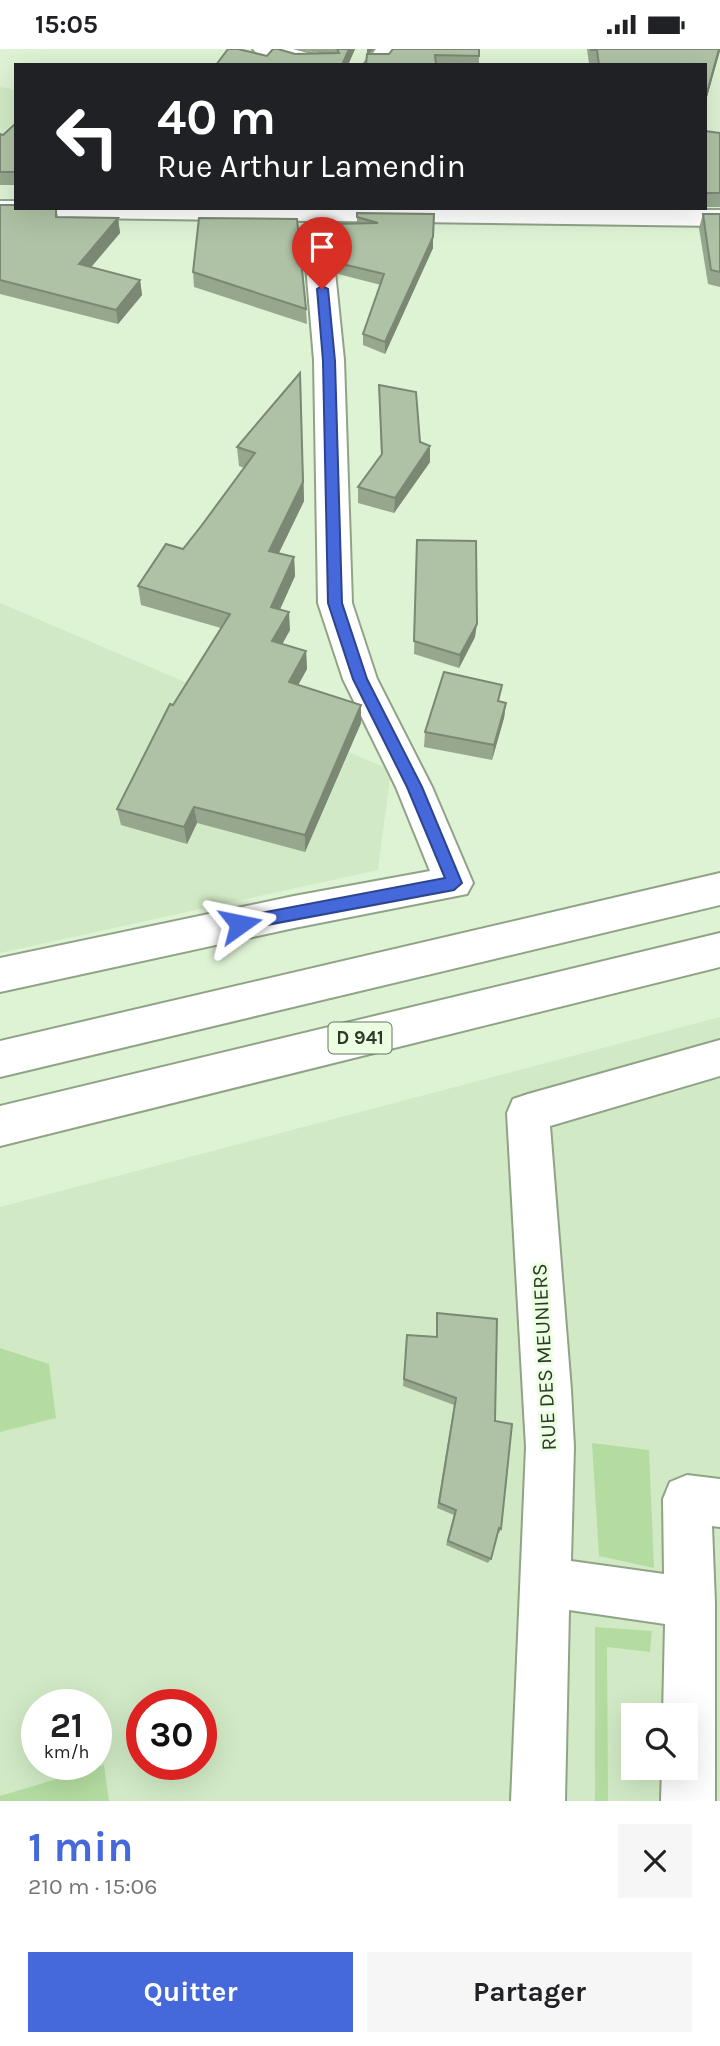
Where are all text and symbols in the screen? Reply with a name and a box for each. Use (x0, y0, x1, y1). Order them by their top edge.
text: 15:05 (35, 9, 98, 40)
text: 40 m (157, 89, 276, 146)
icon: left (42, 91, 133, 182)
text: Rue Arthur Lamendin (157, 148, 466, 185)
pin (292, 217, 352, 289)
icon: arrive (303, 228, 341, 266)
position arrow (203, 887, 277, 961)
road number: D 941 (328, 1022, 392, 1053)
street label: RUE DES MEUNIERS (527, 1263, 561, 1451)
speed limit sign: 30 (126, 1689, 217, 1780)
map controls (621, 1703, 698, 1780)
button: search (621, 1703, 698, 1780)
text: 21 (50, 1705, 83, 1746)
text: km/h (44, 1741, 89, 1763)
text: 1 min (28, 1822, 133, 1872)
button: close (618, 1824, 692, 1898)
text: 210 m · 15:06 (28, 1873, 157, 1900)
button: Quitter (28, 1952, 353, 2032)
button: Partager (367, 1952, 692, 2032)

